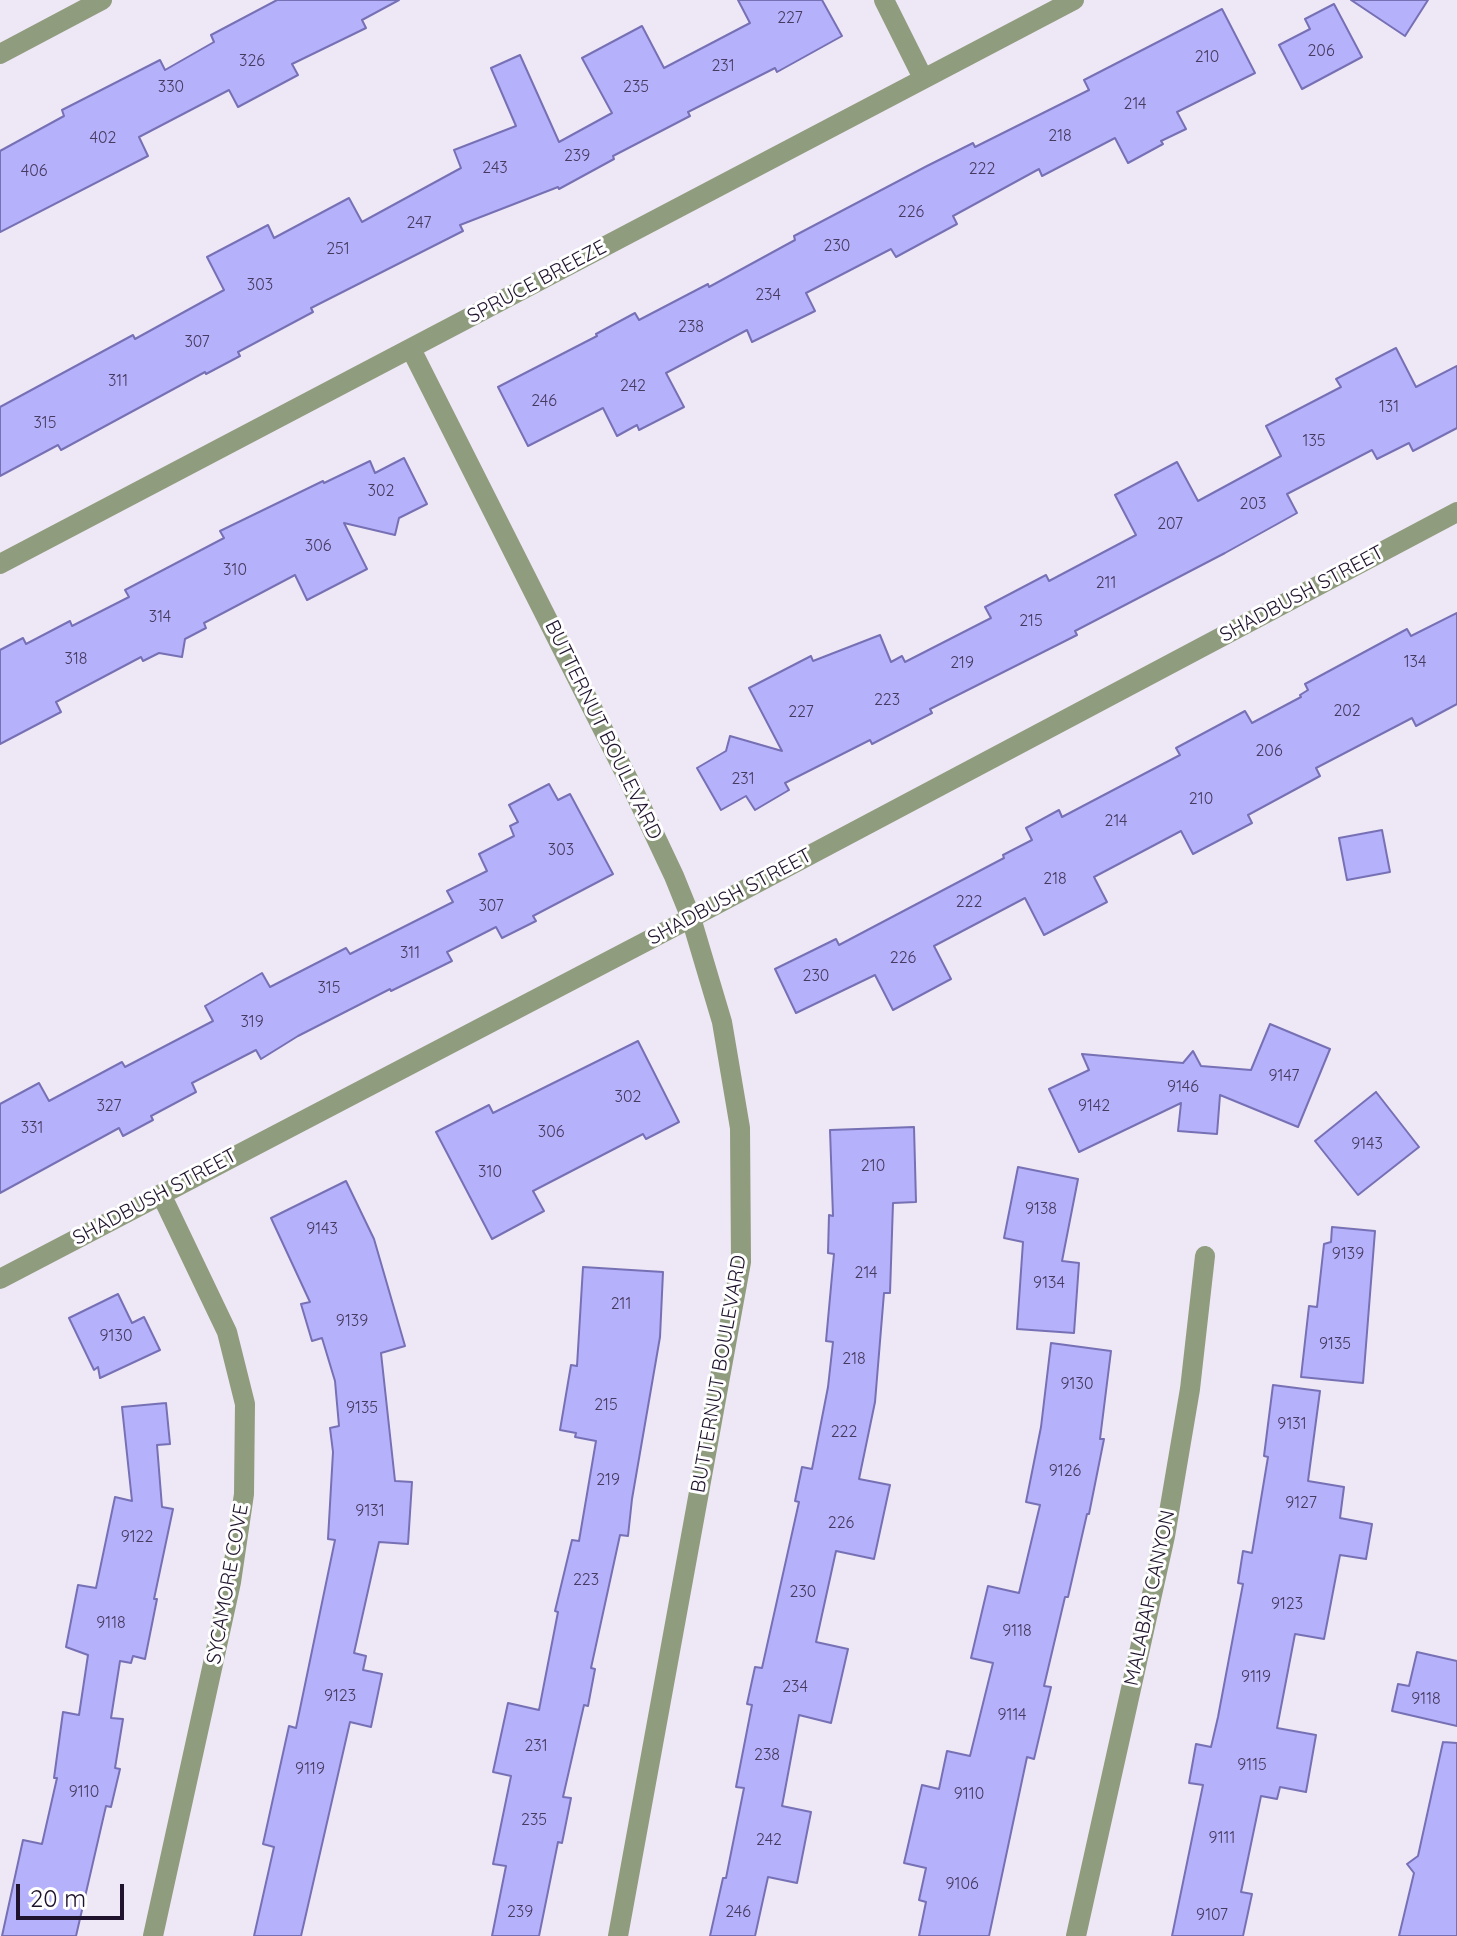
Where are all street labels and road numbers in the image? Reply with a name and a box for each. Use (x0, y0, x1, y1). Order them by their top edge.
street label: SPRUCE BREEZE (463, 235, 611, 329)
street label: SHADBUSH STREET (1216, 541, 1388, 647)
street label: BUTTERNUT BOULEVARD (539, 616, 667, 844)
street label: SHADBUSH STREET (644, 844, 816, 950)
street label: SHADBUSH STREET (69, 1144, 241, 1250)
street label: BUTTERNUT BOULEVARD (686, 1253, 752, 1495)
street label: SYCAMORE COVE (202, 1502, 254, 1666)
street label: MALABAR CANYON (1120, 1508, 1180, 1688)

